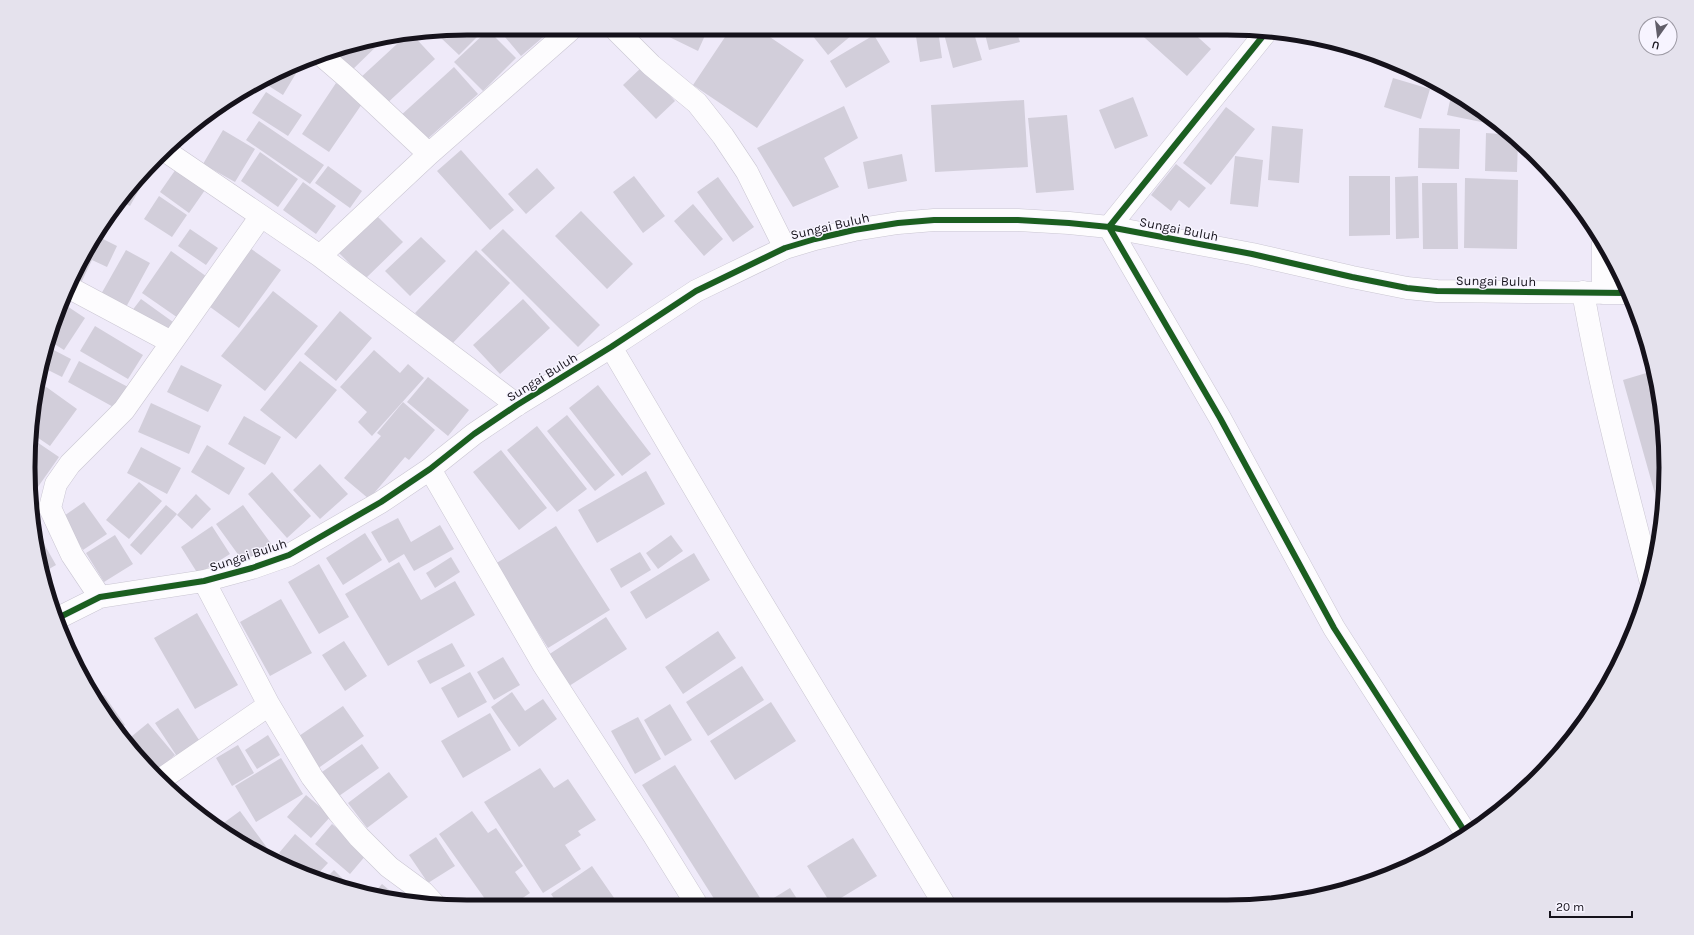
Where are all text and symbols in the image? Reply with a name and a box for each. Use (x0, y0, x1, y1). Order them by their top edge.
north arrow (1638, 16, 1678, 56)
text: U (1650, 38, 1661, 52)
street label: Sungai Buluh (789, 210, 871, 242)
street label: Sungai Buluh (1138, 214, 1220, 244)
street label: Sungai Buluh (1456, 273, 1536, 289)
street label: Sungai Buluh (504, 349, 580, 405)
street label: Sungai Buluh (207, 535, 289, 575)
scale bar (1550, 893, 1632, 919)
text: 20 m (1556, 900, 1584, 914)

